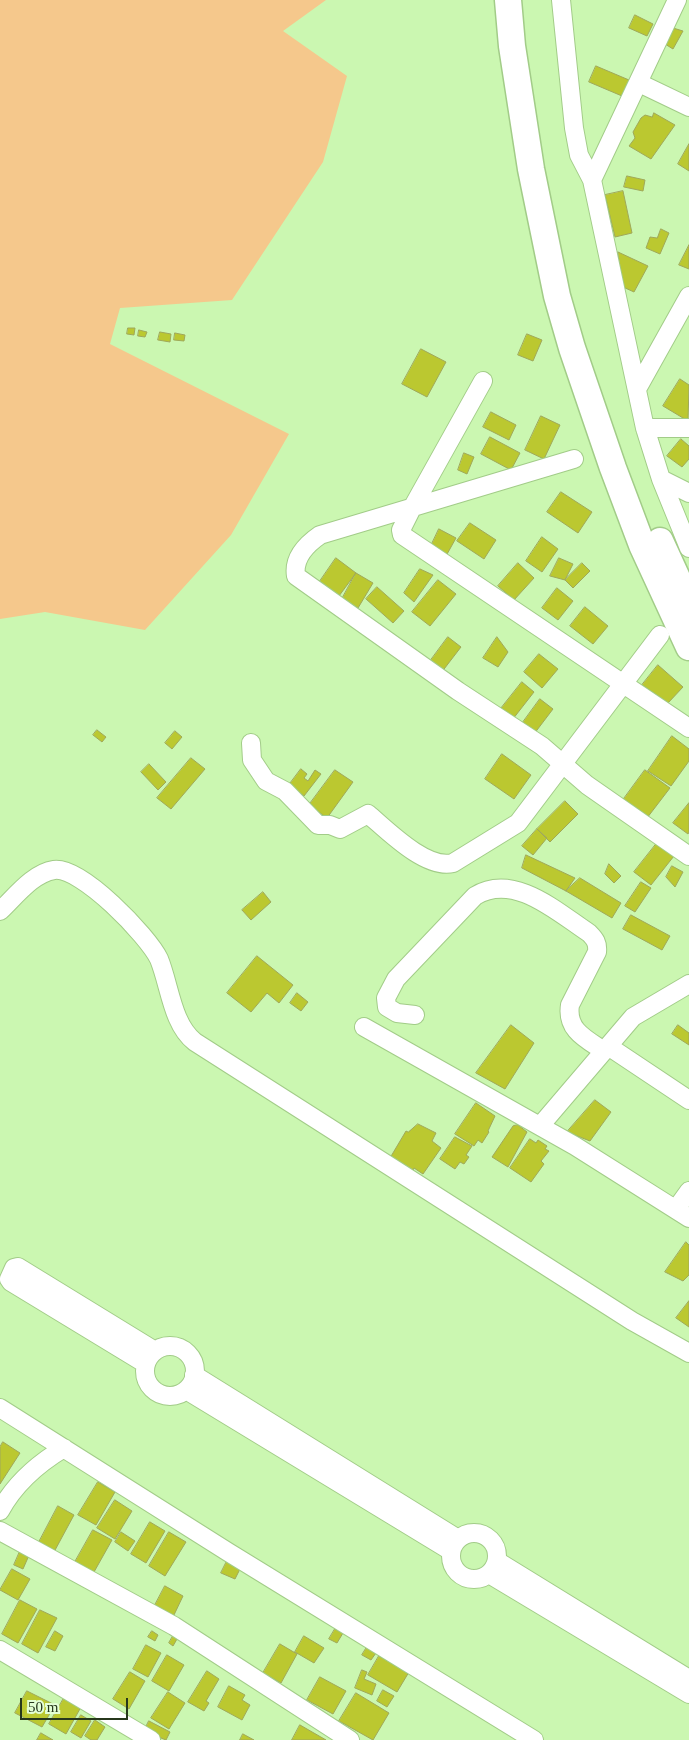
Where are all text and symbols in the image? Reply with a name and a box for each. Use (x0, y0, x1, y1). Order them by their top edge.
scale bar (22, 1688, 130, 1720)
text: 50 m (28, 1699, 58, 1715)

